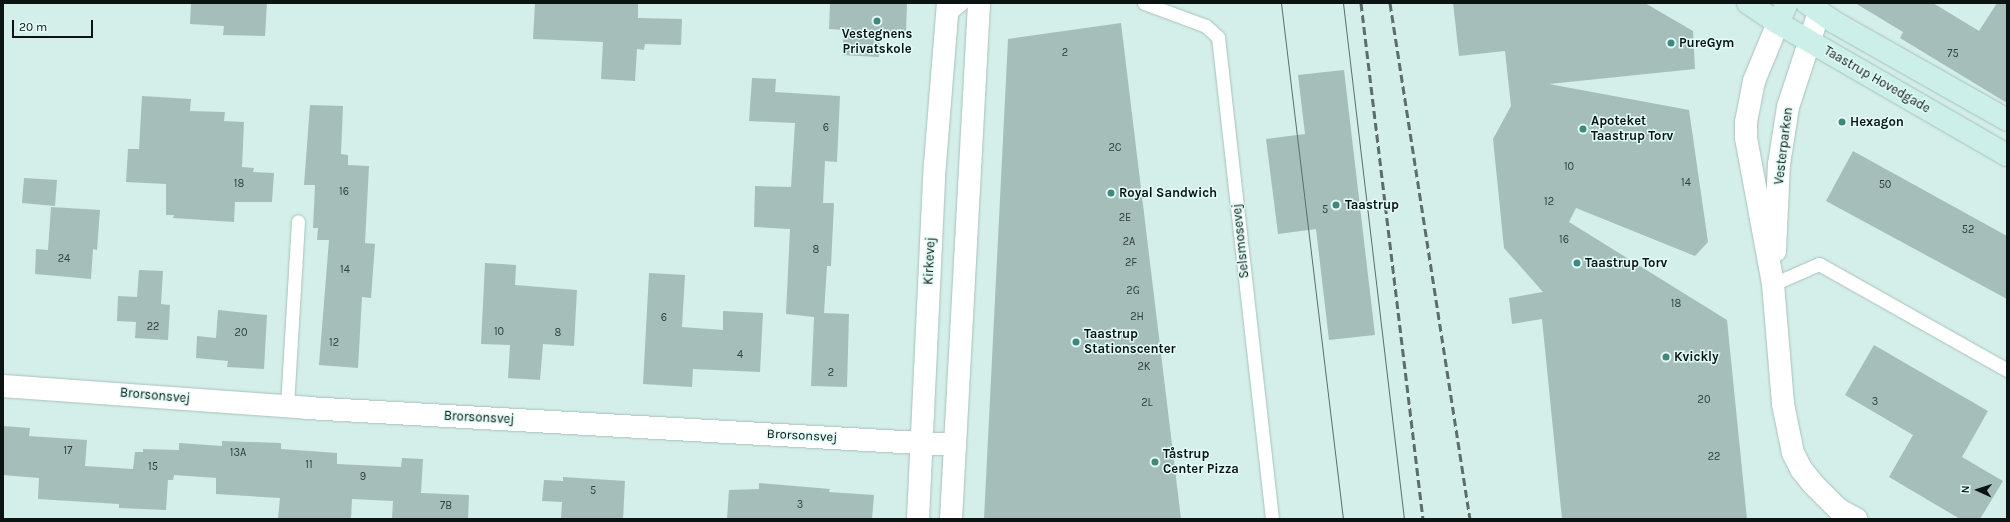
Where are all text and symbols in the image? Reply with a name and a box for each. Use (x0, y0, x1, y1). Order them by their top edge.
scale bar (14, 12, 95, 38)
marker: Vestegnens Privatskole (872, 16, 882, 26)
text: 20 m (19, 20, 47, 34)
place label: Vestegnens Privatskole (842, 27, 912, 58)
place label: PureGym (1679, 35, 1734, 51)
marker: PureGym (1666, 38, 1676, 48)
street label: Taastrup Hovedgade (1821, 43, 1933, 117)
house number: 2 (1062, 46, 1068, 60)
house number: 75 (1947, 47, 1959, 61)
street label: Vesterparken (1772, 106, 1796, 186)
place label: Apoteket Taastrup Torv (1591, 114, 1673, 145)
place label: Hexagon (1850, 114, 1904, 130)
marker: Hexagon (1837, 117, 1847, 127)
house number: 6 (823, 121, 829, 135)
marker: Apoteket Taastrup Torv (1578, 124, 1588, 134)
house number: 2C (1108, 141, 1122, 155)
house number: 10 (1564, 160, 1574, 174)
house number: 14 (1681, 176, 1691, 190)
house number: 18 (234, 177, 244, 191)
house number: 50 (1879, 178, 1891, 192)
house number: 16 (339, 185, 349, 199)
place label: Royal Sandwich (1119, 185, 1217, 201)
marker: Royal Sandwich (1106, 188, 1116, 198)
house number: 12 (1544, 195, 1554, 209)
place label: Taastrup (1345, 197, 1399, 213)
marker: Taastrup (1330, 199, 1342, 211)
street label: Selsmosevej (1229, 203, 1253, 279)
house number: 5 (1322, 203, 1328, 217)
house number: 2E (1119, 211, 1131, 225)
house number: 52 (1962, 223, 1974, 237)
house number: 16 (1559, 233, 1569, 247)
house number: 2A (1123, 235, 1135, 249)
street label: Kirkevej (921, 237, 939, 285)
house number: 8 (813, 243, 819, 257)
house number: 24 (58, 252, 70, 266)
place label: Taastrup Torv (1585, 255, 1667, 271)
house number: 2F (1125, 256, 1137, 270)
marker: Taastrup Torv (1572, 258, 1582, 268)
house number: 14 (340, 263, 350, 277)
house number: 2G (1126, 284, 1140, 298)
house number: 18 (1671, 297, 1681, 311)
house number: 2H (1130, 310, 1144, 324)
house number: 6 (661, 311, 667, 325)
house number: 22 (147, 320, 159, 334)
house number: 10 (494, 325, 504, 339)
house number: 20 (235, 326, 247, 340)
house number: 8 (555, 326, 561, 340)
place label: Taastrup Stationscenter (1084, 327, 1176, 358)
house number: 12 (329, 336, 339, 350)
marker: Taastrup Stationscenter (1071, 337, 1081, 347)
house number: 4 (737, 348, 743, 362)
place label: Kvickly (1674, 349, 1719, 365)
marker: Kvickly (1661, 352, 1671, 362)
house number: 2K (1137, 360, 1151, 374)
house number: 2 (828, 366, 834, 380)
street label: Brorsonsvej (119, 385, 191, 407)
house number: 20 (1698, 393, 1710, 407)
house number: 3 (1872, 395, 1878, 409)
house number: 2L (1141, 396, 1153, 410)
street label: Brorsonsvej (443, 408, 515, 428)
street label: Brorsonsvej (766, 426, 838, 446)
house number: 17 (64, 444, 72, 458)
house number: 13A (230, 446, 246, 460)
place label: Tåstrup Center Pizza (1163, 447, 1239, 478)
house number: 22 (1708, 450, 1720, 464)
marker: Tåstrup Center Pizza (1150, 457, 1160, 467)
house number: 11 (305, 458, 313, 472)
house number: 15 (148, 460, 158, 474)
house number: 9 (360, 470, 366, 484)
north arrow (1958, 470, 1998, 510)
house number: 5 (590, 484, 596, 498)
text: N (1959, 485, 1972, 494)
house number: 3 (797, 498, 803, 512)
house number: 7B (440, 499, 452, 513)

